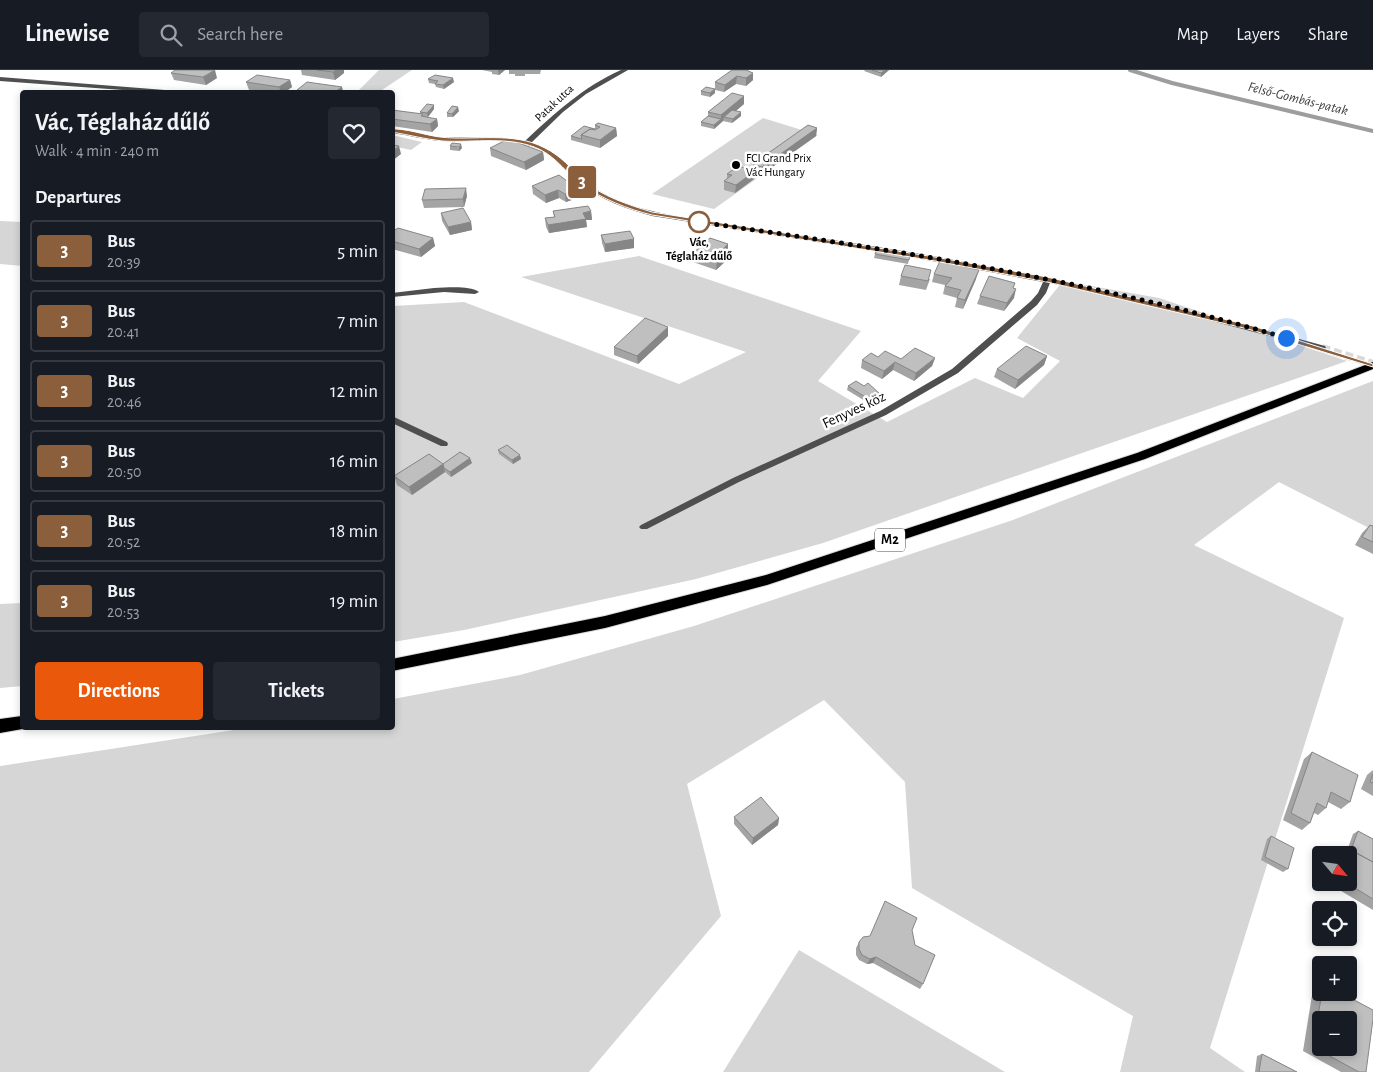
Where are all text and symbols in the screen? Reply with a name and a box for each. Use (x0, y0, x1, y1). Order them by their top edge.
search box (139, 12, 489, 57)
icon: search (157, 21, 185, 49)
text: Linewise (25, 22, 109, 46)
text: Search here (197, 25, 283, 44)
text: Map (1177, 26, 1208, 44)
text: Layers (1236, 26, 1280, 44)
text: Share (1308, 26, 1348, 44)
water label: Felső-Gombás-patak (1247, 80, 1350, 118)
street label: Patak utca (532, 82, 576, 124)
button: heart (328, 107, 380, 159)
text: Vác, Téglaház dűlő (35, 111, 210, 135)
text: Walk · 4 min · 240 m (35, 143, 159, 159)
place label: FCI Grand Prix Vác Hungary (746, 152, 811, 179)
marker: FCI Grand Prix Vác Hungary (730, 159, 742, 171)
line badge: 3 (566, 166, 598, 198)
text: 3 (578, 173, 586, 191)
text: Departures (35, 188, 121, 207)
marker: Vác, Téglaház dűlő (688, 211, 710, 233)
text: Bus (107, 232, 135, 251)
place label: Vác, Téglaház dűlő (666, 236, 732, 262)
text: 3 (61, 242, 68, 260)
text: 5 min (337, 242, 378, 261)
text: 20:39 (107, 254, 141, 270)
text: Bus (107, 302, 135, 321)
text: 3 (61, 312, 68, 330)
text: 7 min (337, 312, 378, 331)
text: 20:41 (107, 324, 140, 340)
your location (1274, 326, 1299, 351)
text: Bus (107, 372, 135, 391)
text: 3 (61, 382, 68, 400)
text: 12 min (330, 382, 378, 401)
street label: Fenyves köz (820, 389, 888, 431)
text: 20:46 (107, 394, 142, 410)
text: Bus (107, 442, 135, 461)
text: 3 (61, 452, 68, 470)
text: 16 min (330, 452, 378, 471)
text: 20:50 (107, 464, 142, 480)
text: Bus (107, 512, 135, 531)
text: 3 (61, 522, 68, 540)
text: 18 min (330, 522, 378, 541)
road number: M2 (875, 528, 905, 552)
text: 20:52 (107, 534, 140, 550)
text: Bus (107, 582, 135, 601)
text: 3 (61, 592, 68, 610)
text: 19 min (330, 592, 378, 611)
text: 20:53 (107, 604, 140, 620)
button: Directions (35, 662, 203, 720)
button: Tickets (213, 662, 380, 720)
north arrow (1312, 846, 1358, 891)
map controls (1312, 846, 1357, 1056)
button: locate (1312, 901, 1357, 946)
button: + (1312, 956, 1357, 1001)
button: − (1312, 1011, 1357, 1056)

